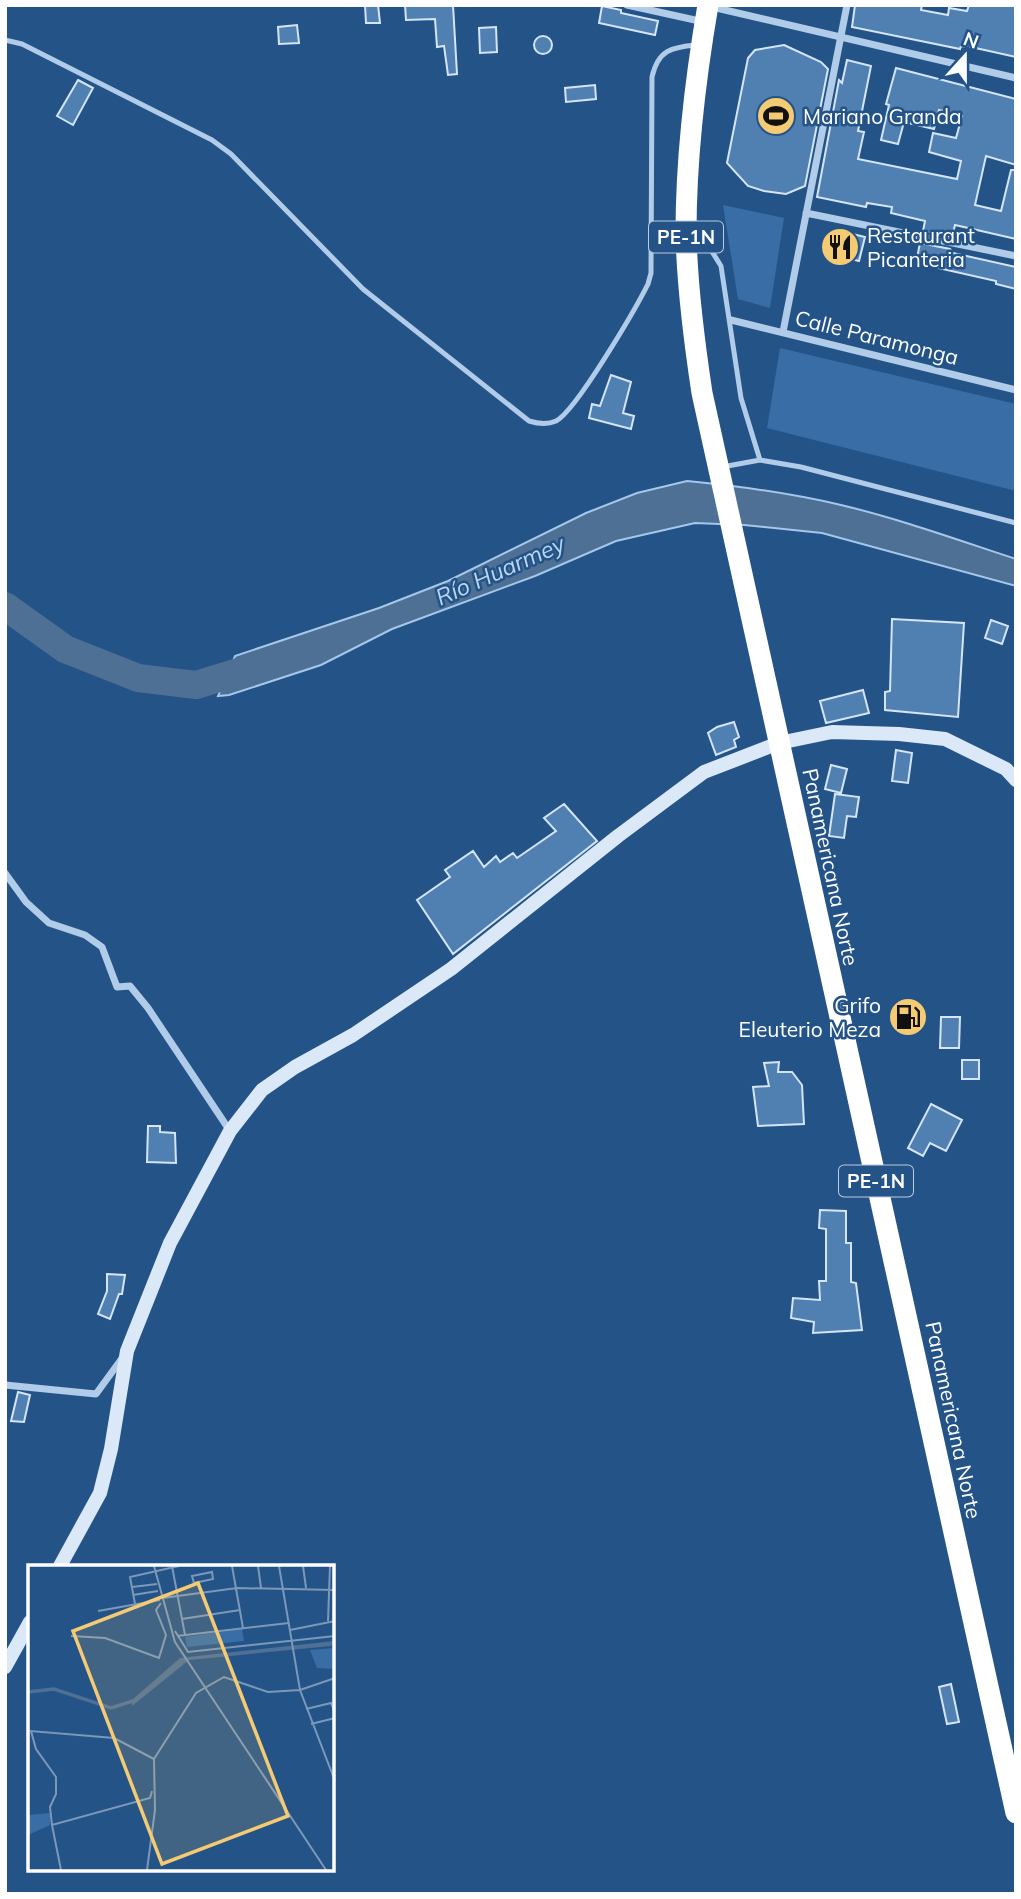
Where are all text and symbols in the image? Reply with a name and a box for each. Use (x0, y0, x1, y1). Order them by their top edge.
north arrow (930, 21, 1000, 91)
text: N (960, 26, 982, 54)
sports icon: Mariano Granda (755, 95, 797, 137)
place label: Mariano Granda (803, 103, 962, 129)
road number: PE-1N (649, 221, 723, 252)
place label: Restaurant Picanteria (867, 222, 975, 272)
restaurant icon: Restaurant Picanteria (819, 226, 861, 268)
street label: Calle Paramonga (793, 304, 961, 370)
water label: Río Huarmey (431, 528, 570, 611)
street label: Panamericana Norte (797, 766, 865, 968)
place label: Grifo Eleuterio Meza (739, 992, 881, 1042)
fuel station icon: Grifo Eleuterio Meza (887, 996, 929, 1038)
road number: PE-1N (839, 1166, 913, 1196)
street label: Panamericana Norte (920, 1319, 988, 1521)
inset map (28, 1565, 334, 1871)

